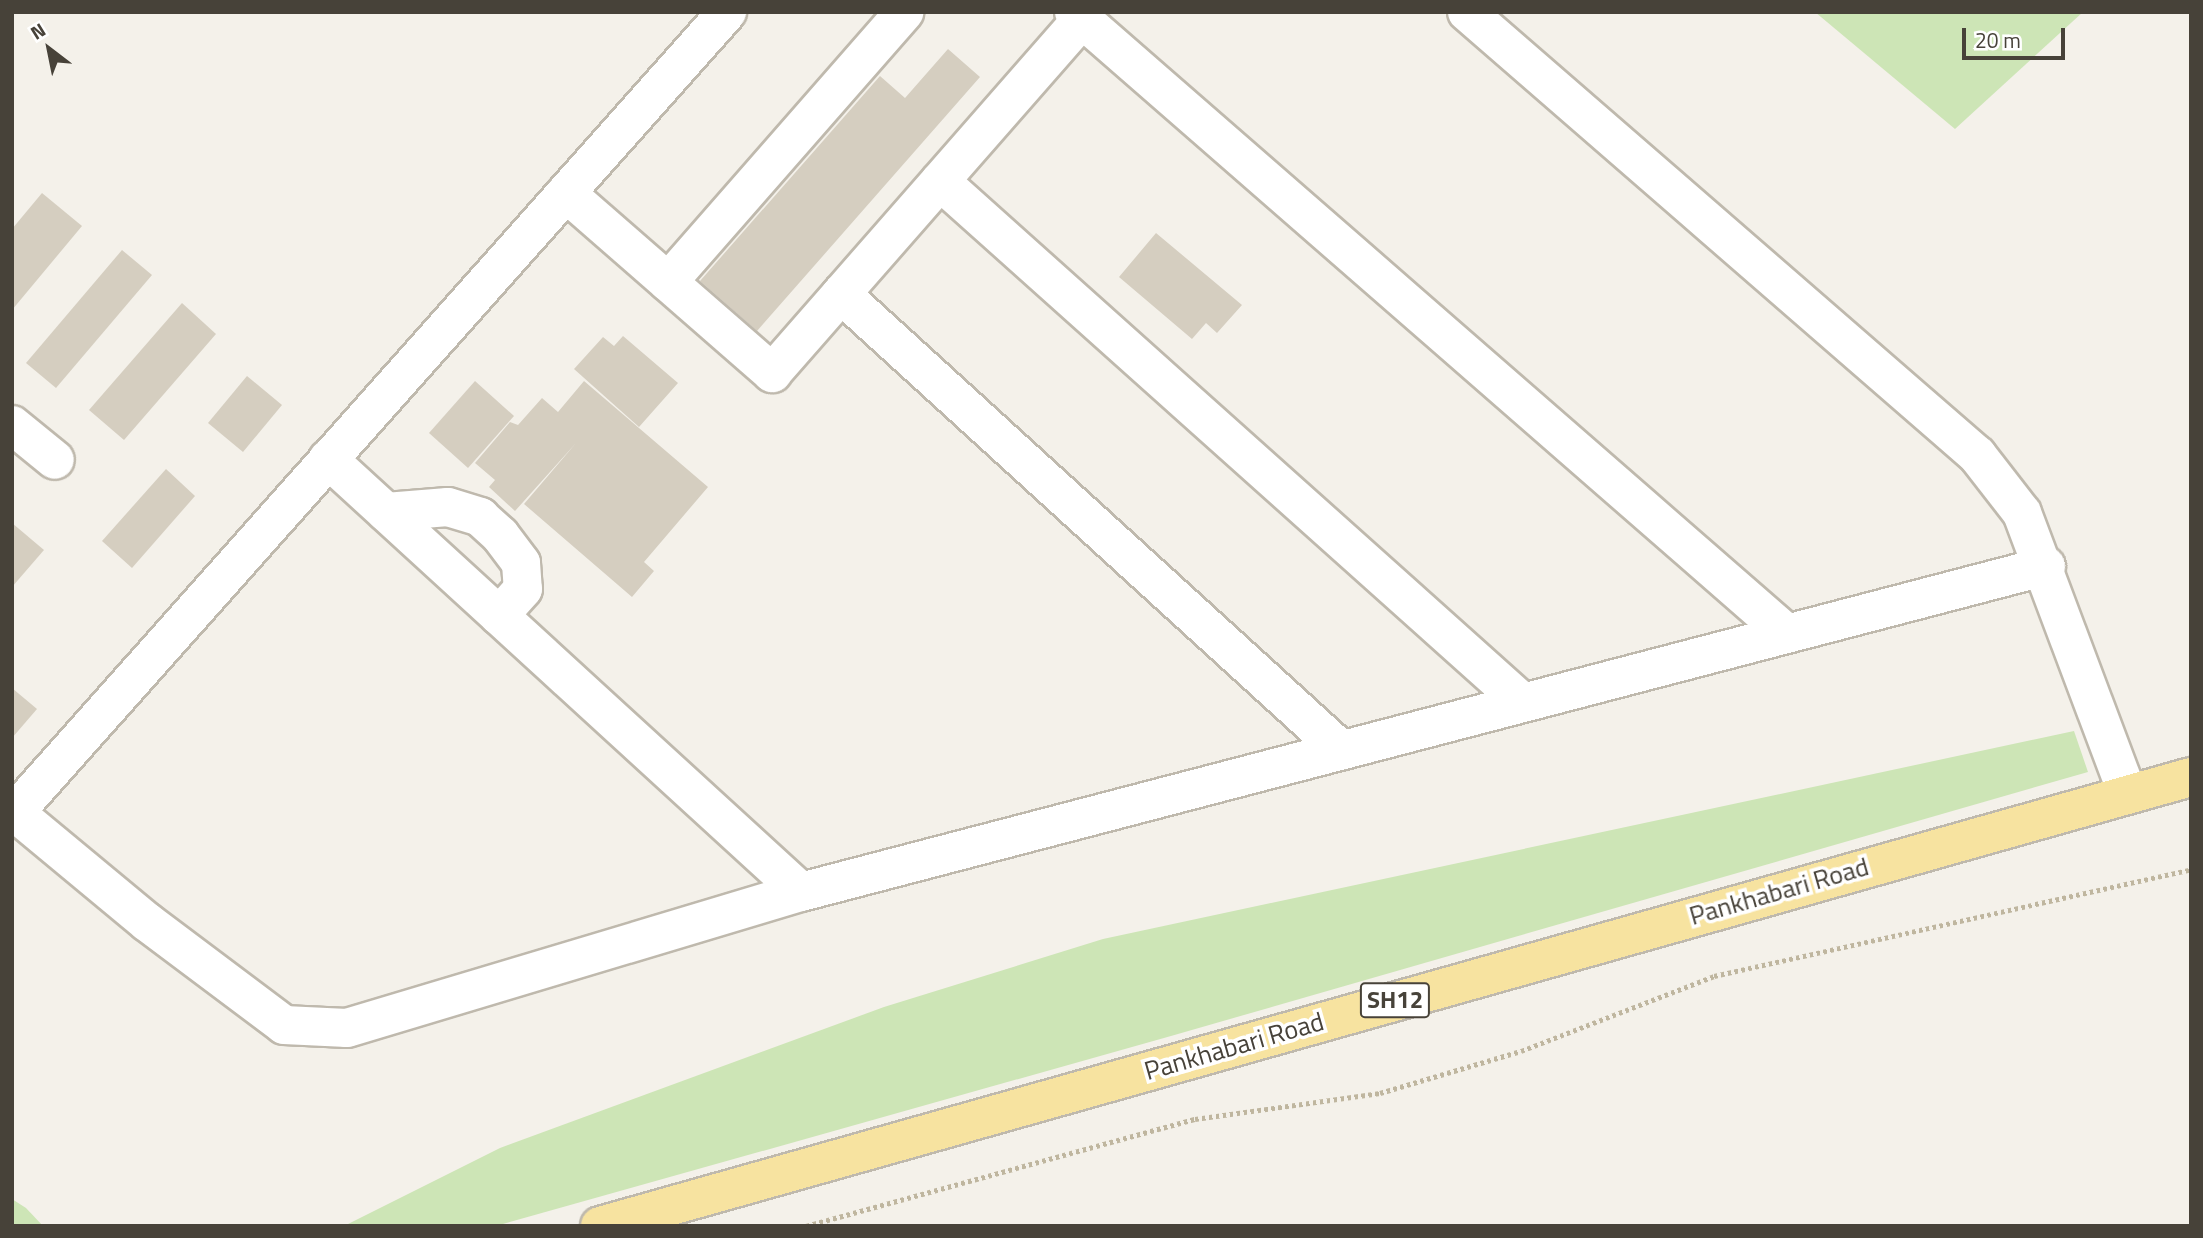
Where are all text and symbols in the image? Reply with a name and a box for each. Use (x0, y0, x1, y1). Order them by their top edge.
north arrow (14, 14, 84, 84)
scale bar (1965, 14, 2068, 58)
text: N (24, 15, 51, 47)
text: 20 m (1975, 24, 2021, 56)
street label: Pankhabari Road (1686, 850, 1872, 932)
road number: SH12 (1358, 980, 1432, 1020)
street label: Pankhabari Road (1141, 1005, 1327, 1087)

